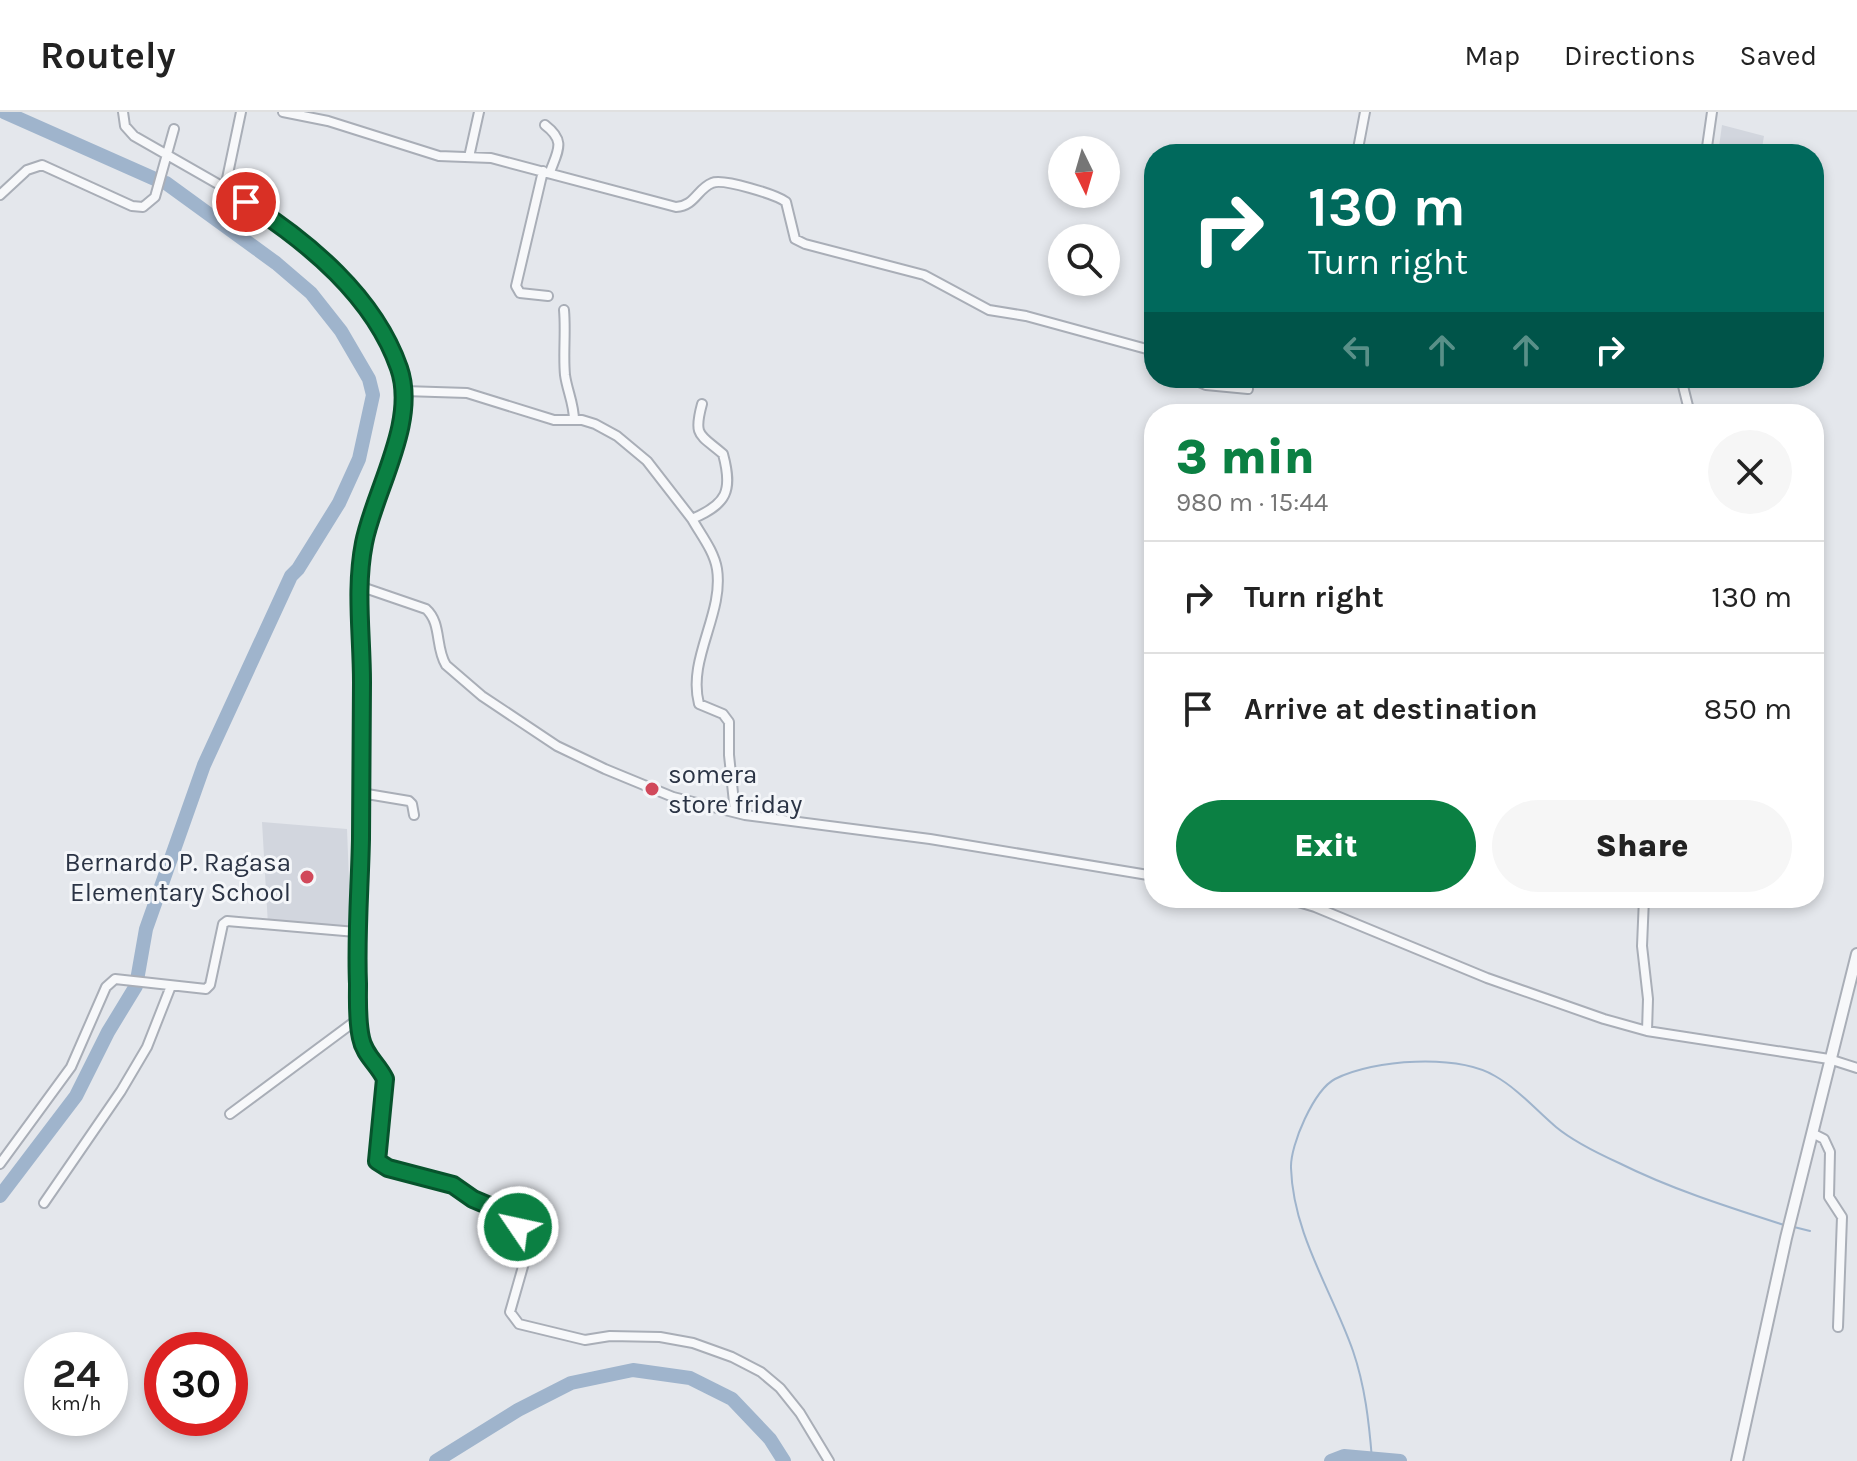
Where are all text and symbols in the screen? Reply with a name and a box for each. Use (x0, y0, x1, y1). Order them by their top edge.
text: Routely (40, 33, 176, 78)
text: Map (1465, 39, 1520, 72)
text: Directions (1564, 39, 1696, 72)
text: Saved (1740, 39, 1817, 72)
north arrow (1048, 136, 1120, 208)
map controls (1048, 136, 1120, 296)
pin (212, 168, 280, 236)
text: 130 m (1308, 174, 1466, 239)
icon: right (1176, 176, 1280, 280)
icon: arrive (224, 180, 268, 224)
button: search (1048, 224, 1120, 296)
text: Turn right (1308, 241, 1468, 283)
icon: left (1336, 328, 1380, 372)
icon: ahead (1420, 328, 1464, 372)
icon: ahead (1504, 328, 1548, 372)
icon: right (1588, 328, 1632, 372)
text: 3 min (1176, 429, 1315, 485)
button: close (1708, 430, 1792, 514)
text: 980 m · 15:44 (1176, 487, 1328, 518)
icon: right (1176, 575, 1220, 619)
text: Turn right (1244, 579, 1384, 615)
text: 130 m (1711, 579, 1792, 615)
icon: arrive (1176, 687, 1220, 731)
text: Arrive at destination (1244, 691, 1538, 727)
text: 850 m (1704, 691, 1792, 727)
place label: somera store friday (668, 759, 802, 820)
marker: somera store friday (643, 780, 661, 798)
button: Exit (1176, 800, 1476, 892)
button: Share (1492, 800, 1792, 892)
place label: Bernardo P. Ragasa Elementary School (64, 847, 291, 908)
marker: Bernardo P. Ragasa Elementary School (298, 868, 316, 886)
position arrow (476, 1185, 560, 1269)
speed limit sign: 30 (144, 1332, 248, 1436)
text: 24 (52, 1350, 100, 1397)
text: km/h (51, 1392, 101, 1415)

